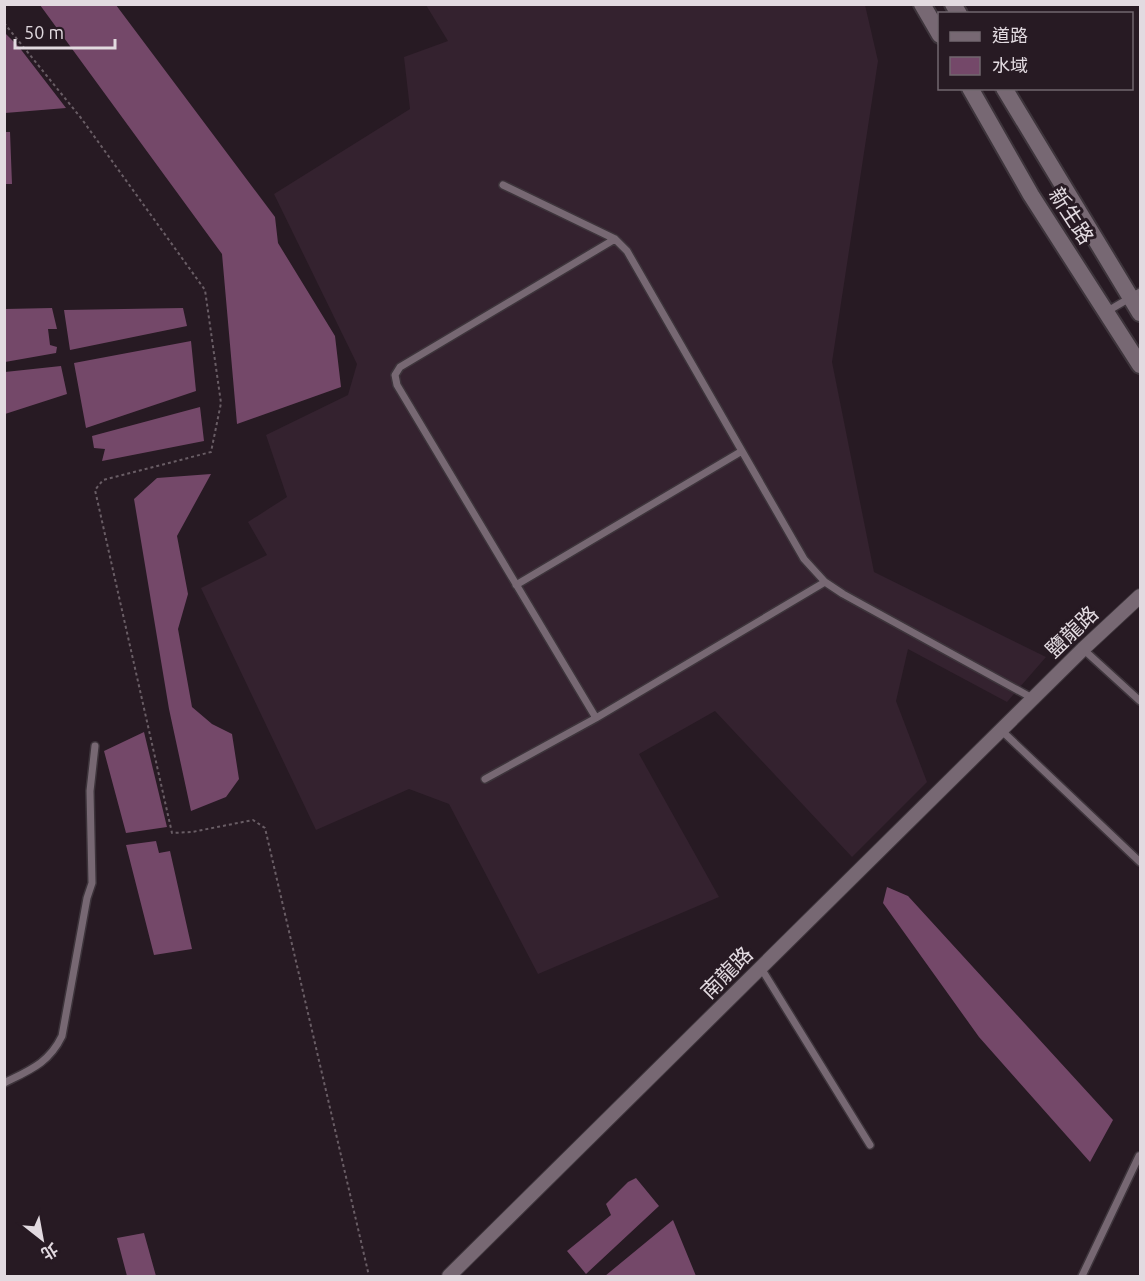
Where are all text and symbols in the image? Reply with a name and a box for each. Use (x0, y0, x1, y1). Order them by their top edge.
scale bar (15, 12, 116, 50)
legend (938, 12, 1133, 90)
text: 50 m (24, 22, 64, 42)
text: 道路 (992, 25, 1028, 45)
text: 水域 (992, 55, 1028, 75)
street label: 新生路 (1045, 183, 1099, 248)
street label: 鹽龍路 (1040, 601, 1102, 662)
street label: 南龍路 (696, 942, 757, 1003)
north arrow (12, 1209, 72, 1269)
text: 北 (38, 1240, 61, 1264)

